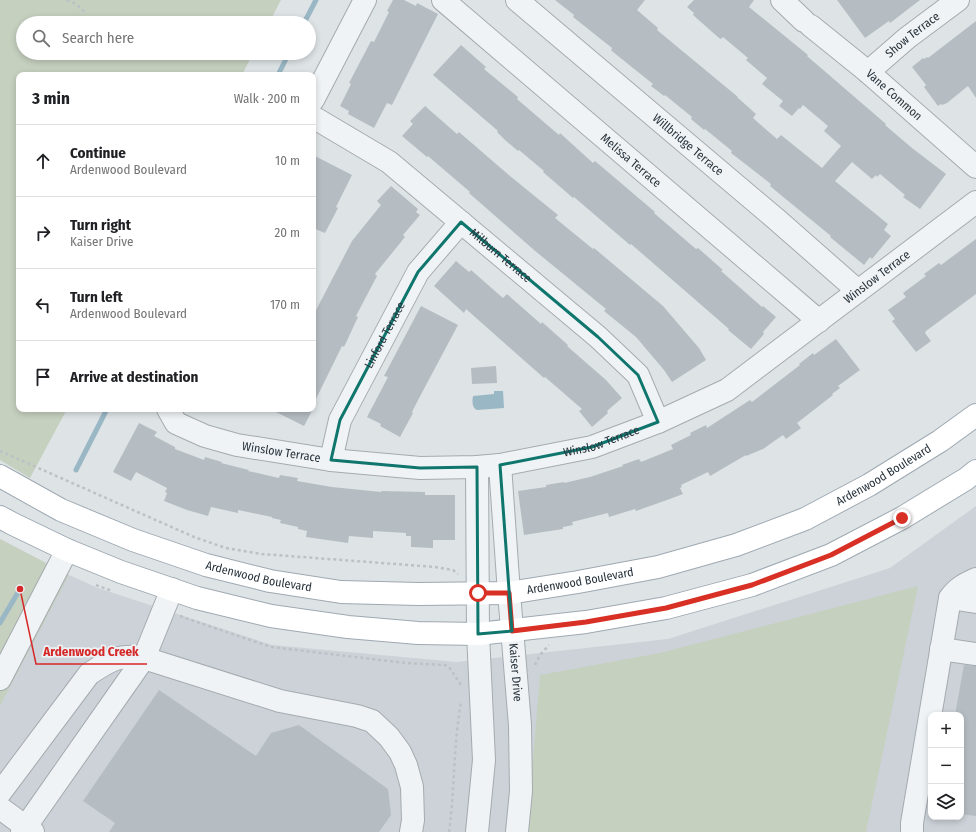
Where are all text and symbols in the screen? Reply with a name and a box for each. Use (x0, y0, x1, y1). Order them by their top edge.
street label: Show Terrace (883, 9, 942, 60)
search box (16, 16, 316, 60)
icon: search (30, 27, 52, 49)
text: Search here (62, 29, 134, 47)
street label: Vane Common (863, 67, 925, 123)
text: 3 min (32, 88, 70, 109)
text: Walk · 200 m (234, 91, 300, 106)
street label: Willbridge Terrace (650, 111, 726, 179)
street label: Melissa Terrace (598, 131, 664, 190)
text: Continue (70, 144, 126, 162)
icon: ahead (32, 150, 54, 172)
text: 10 m (275, 153, 300, 168)
text: Ardenwood Boulevard (70, 162, 187, 177)
text: Turn right (70, 216, 131, 234)
icon: right (32, 222, 54, 244)
text: 20 m (274, 225, 300, 240)
street label: Milburn Terrace (467, 226, 535, 285)
text: Kaiser Drive (70, 234, 134, 249)
street label: Winslow Terrace (841, 247, 913, 306)
text: Turn left (70, 288, 123, 306)
icon: left (32, 294, 54, 316)
text: 170 m (270, 297, 300, 312)
street label: Linford Terrace (361, 299, 408, 371)
text: Ardenwood Boulevard (70, 306, 187, 321)
icon: arrive (32, 366, 54, 388)
text: Arrive at destination (70, 368, 198, 386)
street label: Winslow Terrace (562, 423, 641, 459)
street label: Winslow Terrace (241, 439, 322, 465)
street label: Ardenwood Boulevard (834, 441, 934, 508)
route end (893, 509, 911, 527)
street label: Ardenwood Boulevard (204, 558, 313, 594)
street label: Ardenwood Boulevard (526, 565, 635, 597)
route start (469, 584, 487, 602)
callout: Ardenwood Creek (36, 639, 147, 664)
street label: Kaiser Drive (506, 643, 525, 702)
text: Ardenwood Creek (42, 644, 139, 659)
map controls (928, 712, 964, 820)
button: + (928, 712, 964, 748)
button: − (928, 748, 964, 784)
button: layers (928, 784, 964, 820)

